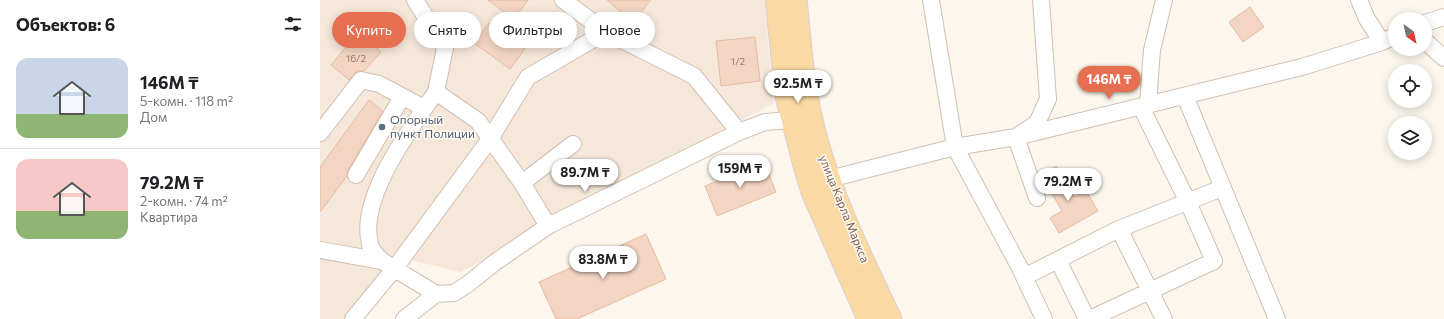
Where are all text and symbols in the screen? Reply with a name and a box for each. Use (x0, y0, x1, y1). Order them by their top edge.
chip: Купить (332, 12, 406, 48)
chip: Снять (414, 12, 481, 48)
chip: Фильтры (489, 12, 577, 48)
chip: Новое (585, 12, 655, 48)
north arrow (1388, 12, 1432, 56)
map controls (1388, 12, 1432, 160)
icon: filters (282, 13, 304, 35)
text: Объектов: 6 (16, 14, 115, 35)
house number: 16/2 (346, 52, 367, 64)
house number: 1/2 (731, 55, 746, 67)
button: locate (1388, 64, 1432, 108)
pin: 146M ₸ (1076, 66, 1142, 100)
pin: 92.5M ₸ (761, 70, 835, 104)
text: 146M ₸ (1087, 71, 1131, 87)
text: 146M ₸ (140, 72, 199, 93)
icon: home (48, 74, 96, 122)
text: 92.5M ₸ (773, 75, 823, 91)
text: 5-комн. · 118 m² (140, 93, 233, 109)
text: Дом (140, 109, 167, 125)
place label: Опорный пункт Полиции (390, 112, 475, 140)
button: layers (1388, 116, 1432, 160)
marker: Опорный пункт Полиции (377, 122, 387, 132)
street label: улица Карла Маркса (817, 153, 873, 264)
pin: 159M ₸ (707, 155, 773, 189)
pin: 89.7M ₸ (548, 159, 622, 193)
text: 159M ₸ (718, 160, 762, 176)
text: 89.7M ₸ (560, 164, 610, 180)
pin: 79.2M ₸ (1031, 168, 1105, 202)
text: 79.2M ₸ (140, 172, 204, 193)
text: 79.2M ₸ (1044, 173, 1092, 189)
icon: home (48, 175, 96, 223)
text: 2-комн. · 74 m² (140, 193, 228, 209)
text: Квартира (140, 209, 198, 225)
pin: 83.8M ₸ (566, 246, 640, 280)
text: 83.8M ₸ (578, 251, 628, 267)

